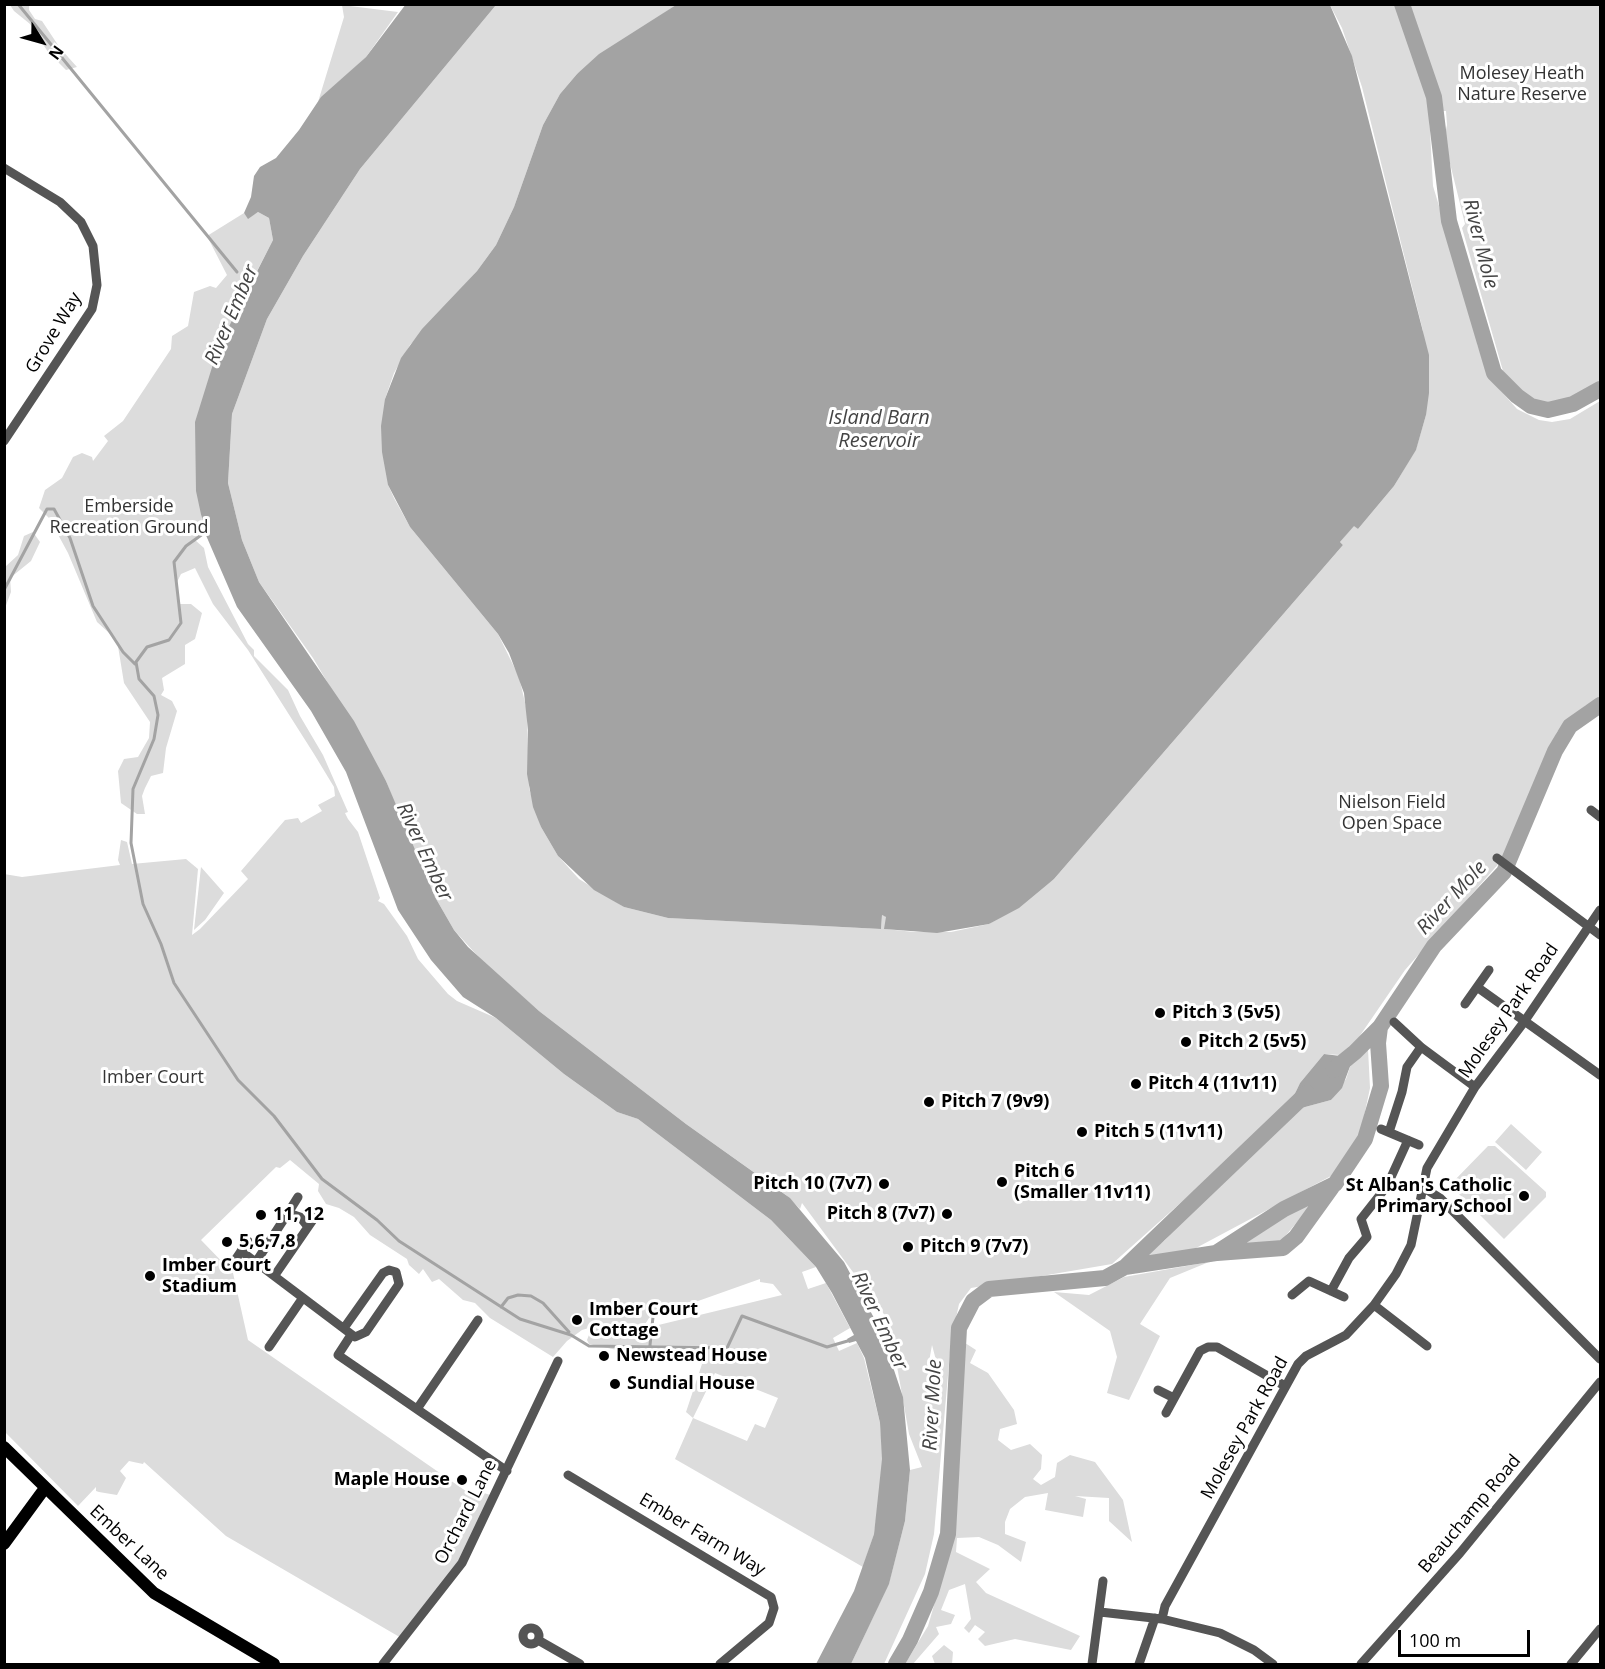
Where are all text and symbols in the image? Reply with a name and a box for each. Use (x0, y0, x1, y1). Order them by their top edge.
north arrow (12, 12, 72, 72)
text: N (44, 41, 69, 65)
park label: Molesey Heath Nature Reserve (1457, 63, 1587, 106)
water label: River Mole (1457, 197, 1503, 291)
water label: River Ember (200, 262, 264, 368)
street label: Grove Way (21, 289, 87, 377)
water label: Island Barn Reservoir (828, 406, 930, 453)
park label: Emberside Recreation Ground (49, 496, 209, 538)
park label: Nielson Field Open Space (1338, 792, 1446, 834)
water label: River Ember (391, 799, 457, 905)
water label: River Mole (1412, 856, 1492, 940)
street label: Molesey Park Road (1454, 940, 1564, 1082)
place label: Pitch 3 (5v5) (1172, 1002, 1280, 1024)
marker: Pitch 3 (5v5) (1153, 1006, 1167, 1020)
place label: Pitch 2 (5v5) (1198, 1031, 1306, 1053)
marker: Pitch 2 (5v5) (1179, 1035, 1193, 1049)
park label: Imber Court (102, 1067, 204, 1089)
place label: Pitch 4 (11v11) (1148, 1073, 1277, 1095)
marker: Pitch 4 (11v11) (1129, 1077, 1143, 1091)
place label: Pitch 7 (9v9) (941, 1091, 1049, 1113)
marker: Pitch 7 (9v9) (922, 1095, 936, 1109)
place label: Pitch 5 (11v11) (1094, 1121, 1223, 1143)
marker: Pitch 5 (11v11) (1075, 1125, 1089, 1139)
place label: Pitch 6 (Smaller 11v11) (1014, 1161, 1151, 1204)
place label: Pitch 10 (7v7) (753, 1173, 872, 1195)
marker: Pitch 6 (Smaller 11v11) (995, 1175, 1009, 1189)
place label: St Alban's Catholic Primary School (1346, 1175, 1512, 1218)
marker: Pitch 10 (7v7) (877, 1177, 891, 1191)
marker: St Alban's Catholic Primary School (1517, 1189, 1531, 1203)
place label: Pitch 8 (7v7) (827, 1203, 935, 1225)
place label: 11, 12 (273, 1204, 324, 1226)
marker: Pitch 8 (7v7) (940, 1207, 954, 1221)
marker: 11, 12 (254, 1208, 268, 1222)
place label: 5,6,7,8 (239, 1231, 296, 1253)
marker: 5,6,7,8 (220, 1235, 234, 1249)
place label: Pitch 9 (7v7) (920, 1236, 1028, 1258)
marker: Pitch 9 (7v7) (901, 1240, 915, 1254)
place label: Imber Court Stadium (162, 1255, 271, 1298)
water label: River Ember (846, 1268, 912, 1374)
marker: Imber Court Stadium (143, 1269, 157, 1283)
place label: Imber Court Cottage (589, 1299, 698, 1342)
marker: Imber Court Cottage (570, 1313, 584, 1327)
place label: Newstead House (616, 1345, 767, 1367)
marker: Newstead House (597, 1349, 611, 1363)
street label: Molesey Park Road (1197, 1353, 1293, 1503)
water label: River Mole (919, 1359, 947, 1451)
place label: Sundial House (627, 1373, 755, 1395)
marker: Sundial House (608, 1377, 622, 1391)
street label: Beauchamp Road (1414, 1450, 1526, 1578)
street label: Orchard Lane (430, 1456, 502, 1568)
place label: Maple House (334, 1469, 450, 1491)
marker: Maple House (455, 1473, 469, 1487)
street label: Ember Farm Way (635, 1489, 769, 1581)
street label: Ember Lane (85, 1501, 173, 1585)
scale bar (1401, 1618, 1533, 1656)
text: 100 m (1409, 1628, 1461, 1652)

